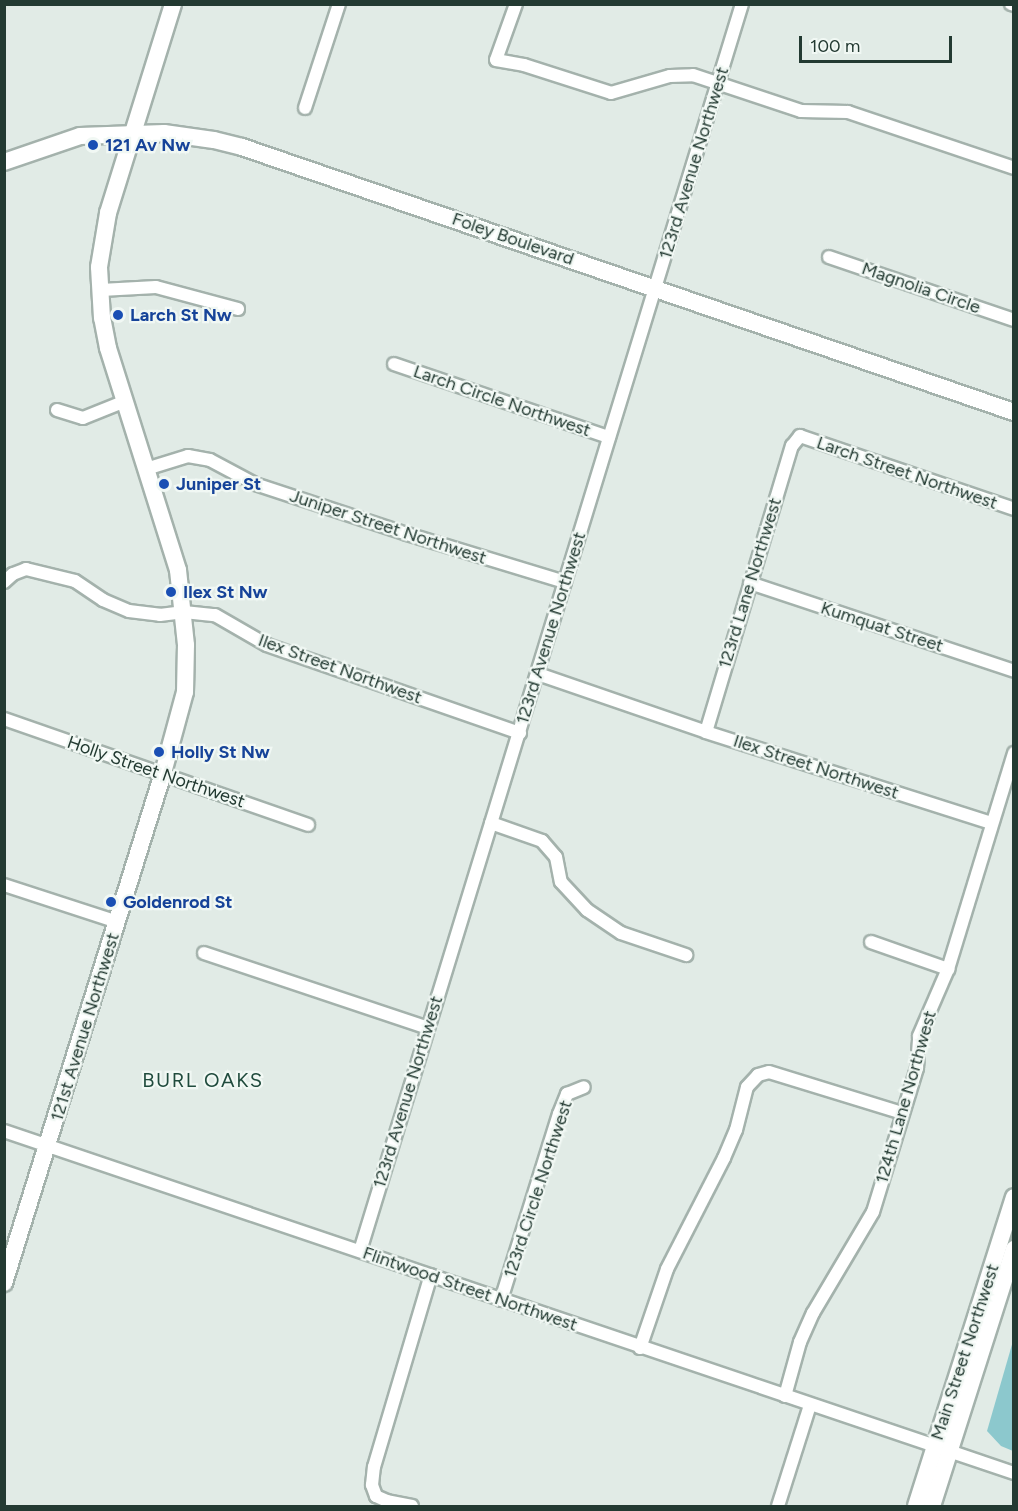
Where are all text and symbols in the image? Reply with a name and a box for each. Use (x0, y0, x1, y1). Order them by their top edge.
scale bar (802, 24, 955, 62)
text: 100 m (810, 35, 860, 57)
street label: 123rd Avenue Northwest (654, 64, 734, 262)
place label: 121 Av Nw (105, 134, 190, 156)
marker: 121 Av Nw (86, 138, 100, 152)
street label: Foley Boulevard (449, 208, 577, 270)
street label: Magnolia Circle (859, 258, 983, 318)
place label: Larch St Nw (130, 304, 232, 326)
marker: Larch St Nw (111, 308, 125, 322)
street label: Larch Circle Northwest (410, 360, 594, 442)
street label: Larch Street Northwest (814, 432, 1000, 514)
place label: Juniper St (176, 473, 261, 495)
marker: Juniper St (157, 477, 171, 491)
street label: Juniper Street Northwest (287, 485, 489, 569)
street label: 123rd Lane Northwest (714, 495, 786, 671)
street label: 123rd Avenue Northwest (511, 529, 591, 727)
place label: Ilex St Nw (183, 581, 268, 603)
marker: Ilex St Nw (164, 585, 178, 599)
street label: Kumquat Street (818, 597, 946, 657)
street label: Ilex Street Northwest (255, 629, 425, 709)
street label: Ilex Street Northwest (731, 730, 901, 804)
street label: Holly Street Northwest (64, 731, 248, 813)
place label: Holly St Nw (171, 741, 270, 763)
marker: Holly St Nw (152, 745, 166, 759)
place label: Goldenrod St (123, 891, 233, 913)
marker: Goldenrod St (104, 895, 118, 909)
street label: 121st Avenue Northwest (46, 930, 124, 1124)
street label: 123rd Avenue Northwest (368, 993, 448, 1191)
street label: 124th Lane Northwest (871, 1008, 941, 1186)
district label: BURL OAKS (142, 1068, 264, 1092)
street label: 123rd Circle Northwest (499, 1097, 577, 1281)
street label: Flintwood Street Northwest (360, 1242, 580, 1336)
street label: Main Street Northwest (926, 1261, 1004, 1443)

